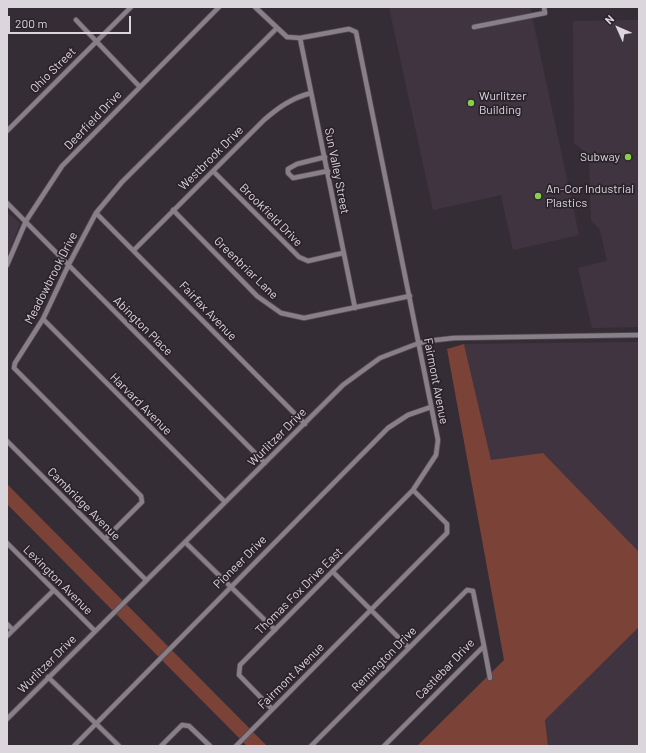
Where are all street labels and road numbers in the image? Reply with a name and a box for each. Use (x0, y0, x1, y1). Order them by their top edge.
street label: Ohio Street (27, 44, 79, 96)
street label: Deerfield Drive (61, 87, 125, 153)
street label: Westbrook Drive (176, 123, 246, 193)
street label: Sun Valley Street (322, 127, 352, 215)
street label: Brookfield Drive (237, 181, 305, 249)
street label: Meadowbrook Drive (22, 229, 80, 327)
street label: Greenbriar Lane (211, 234, 281, 302)
street label: Fairfax Avenue (176, 278, 240, 344)
street label: Abington Place (110, 293, 176, 359)
street label: Fairmont Avenue (421, 337, 451, 425)
street label: Harvard Avenue (107, 370, 175, 438)
street label: Wurlitzer Drive (245, 405, 309, 469)
street label: Cambridge Avenue (45, 465, 123, 543)
street label: Pioneer Drive (210, 532, 270, 592)
street label: Lexington Avenue (20, 542, 96, 618)
street label: Thomas Fox Drive East (252, 544, 346, 638)
street label: Remington Drive (349, 624, 419, 694)
street label: Wurlitzer Drive (15, 632, 79, 696)
street label: Castlebar Drive (412, 636, 478, 702)
street label: Fairmont Avenue (255, 640, 327, 712)

